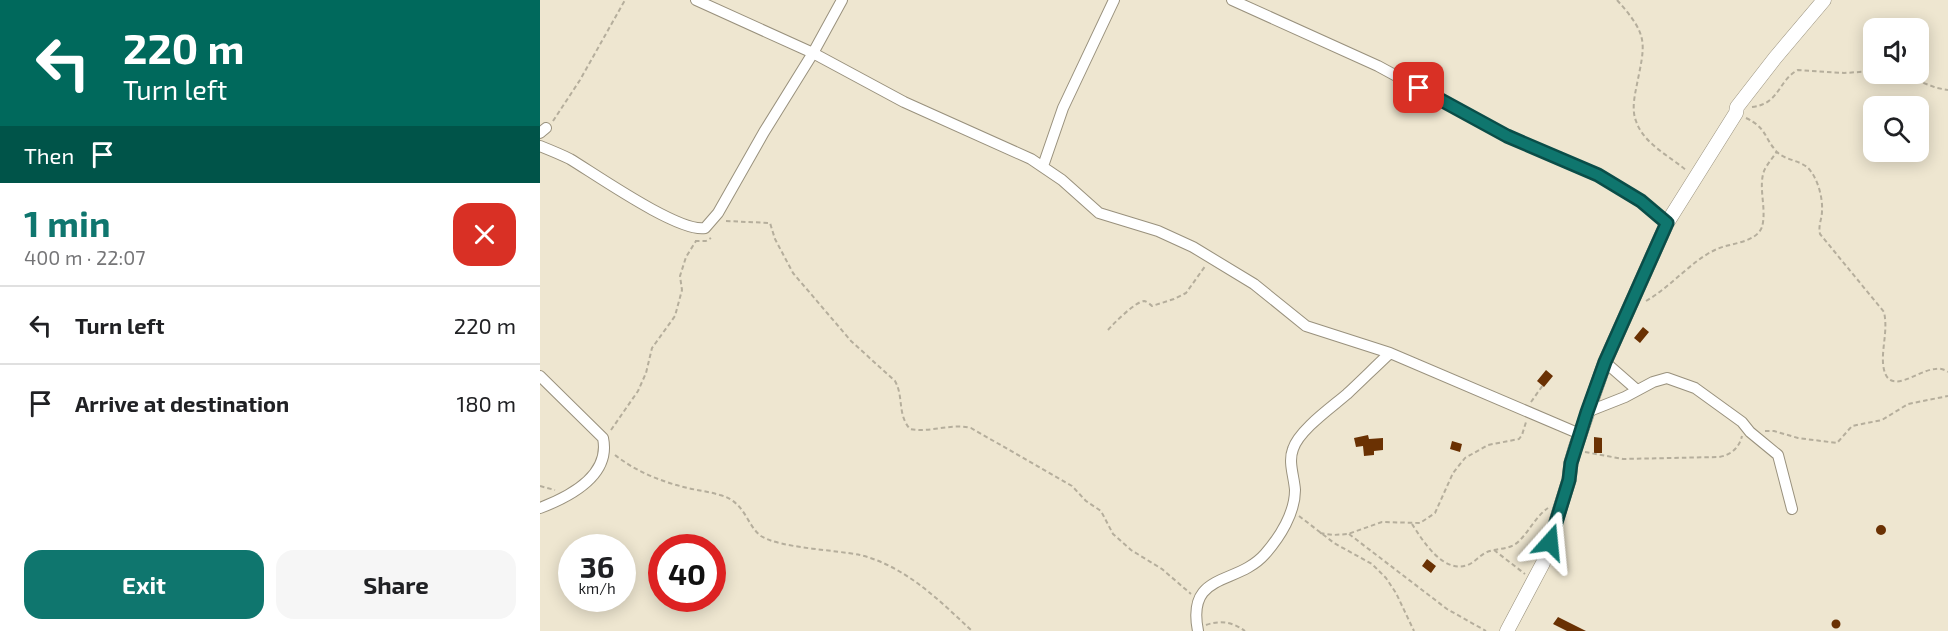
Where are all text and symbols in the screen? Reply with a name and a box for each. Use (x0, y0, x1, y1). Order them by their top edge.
map controls (1863, 18, 1929, 162)
button: sound (1863, 18, 1929, 84)
text: 220 m (123, 22, 244, 72)
icon: left (24, 24, 102, 102)
pin (1393, 62, 1444, 113)
icon: arrive (1402, 71, 1435, 104)
text: Turn left (123, 73, 227, 105)
button: search (1863, 96, 1929, 162)
icon: arrive (86, 138, 119, 171)
text: Then (24, 142, 74, 168)
text: 1 min (24, 201, 111, 244)
button: close (453, 203, 516, 266)
text: 400 m · 22:07 (24, 245, 146, 269)
icon: left (24, 309, 57, 342)
text: Turn left (75, 312, 164, 338)
text: 220 m (454, 312, 516, 338)
icon: arrive (24, 387, 57, 420)
text: Arrive at destination (75, 390, 289, 416)
text: 180 m (456, 390, 516, 416)
position arrow (1518, 510, 1582, 574)
speed limit sign: 40 (648, 534, 726, 612)
text: 36 (580, 548, 614, 584)
button: Exit (24, 550, 264, 619)
button: Share (276, 550, 516, 619)
text: km/h (578, 579, 616, 597)

